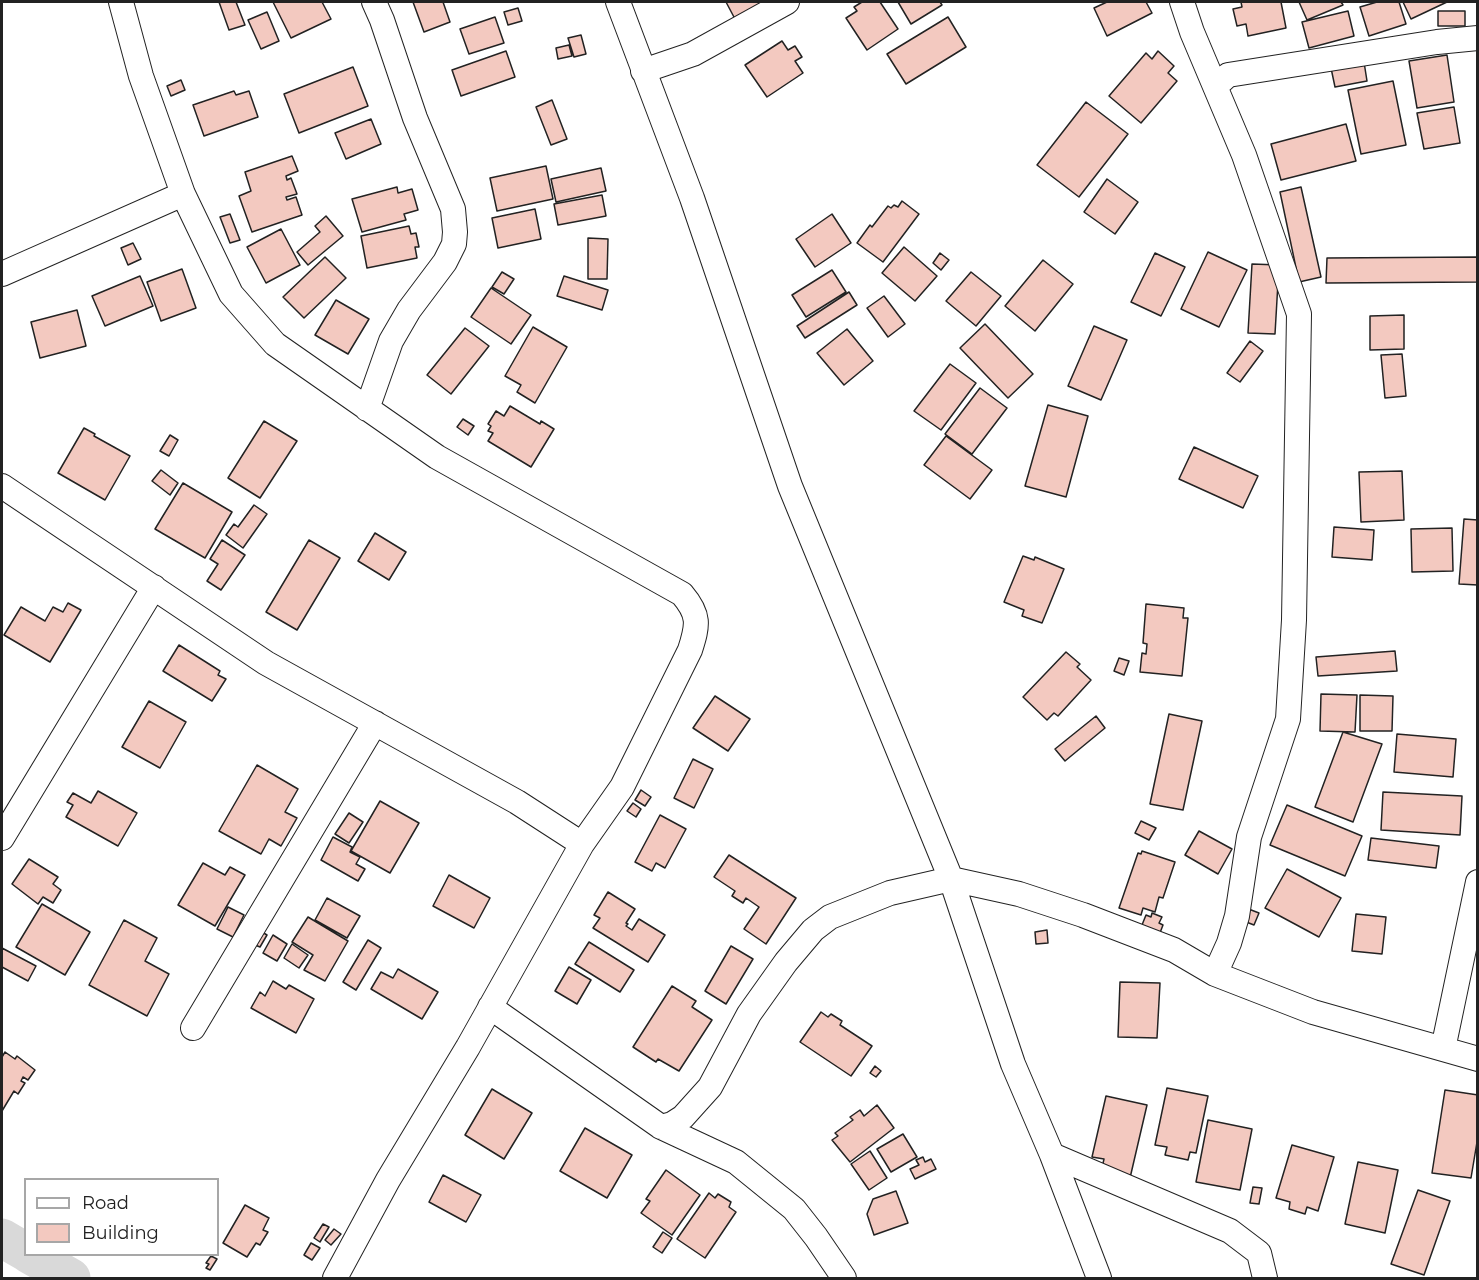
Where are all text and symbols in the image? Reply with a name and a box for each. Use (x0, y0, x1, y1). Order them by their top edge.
legend (24, 1178, 219, 1256)
text: Road (82, 1192, 129, 1214)
text: Building (82, 1222, 159, 1244)

